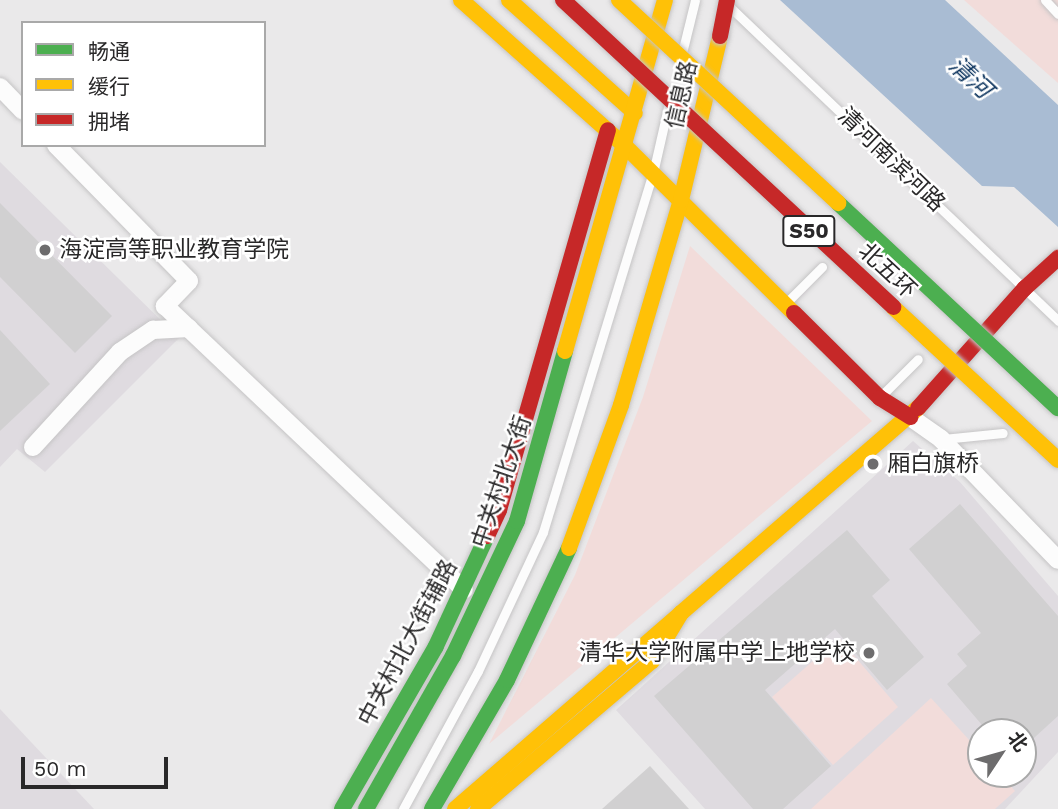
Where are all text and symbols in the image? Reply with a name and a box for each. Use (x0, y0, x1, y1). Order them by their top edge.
legend (21, 21, 266, 147)
text: 畅通 (88, 39, 130, 64)
water label: 清河 (943, 51, 997, 105)
street label: 信息路 (661, 58, 703, 132)
text: 缓行 (88, 74, 130, 99)
street label: 清河南滨河路 (832, 102, 950, 218)
text: 拥堵 (88, 109, 130, 134)
road number: S50 (781, 214, 837, 248)
place label: 海淀高等职业教育学院 (59, 236, 289, 264)
street label: 北五环 (852, 237, 922, 305)
marker: 海淀高等职业教育学院 (37, 242, 53, 258)
street label: 中关村北大街 (466, 412, 538, 552)
place label: 厢白旗桥 (887, 450, 979, 478)
marker: 厢白旗桥 (865, 456, 881, 472)
street label: 中关村北大街辅路 (353, 555, 463, 731)
place label: 清华大学附属中学上地学校 (579, 639, 855, 667)
marker: 清华大学附属中学上地学校 (861, 645, 877, 661)
north arrow (967, 718, 1037, 788)
text: 北 (1003, 727, 1033, 756)
scale bar (24, 742, 172, 786)
text: 50 m (34, 756, 86, 781)

